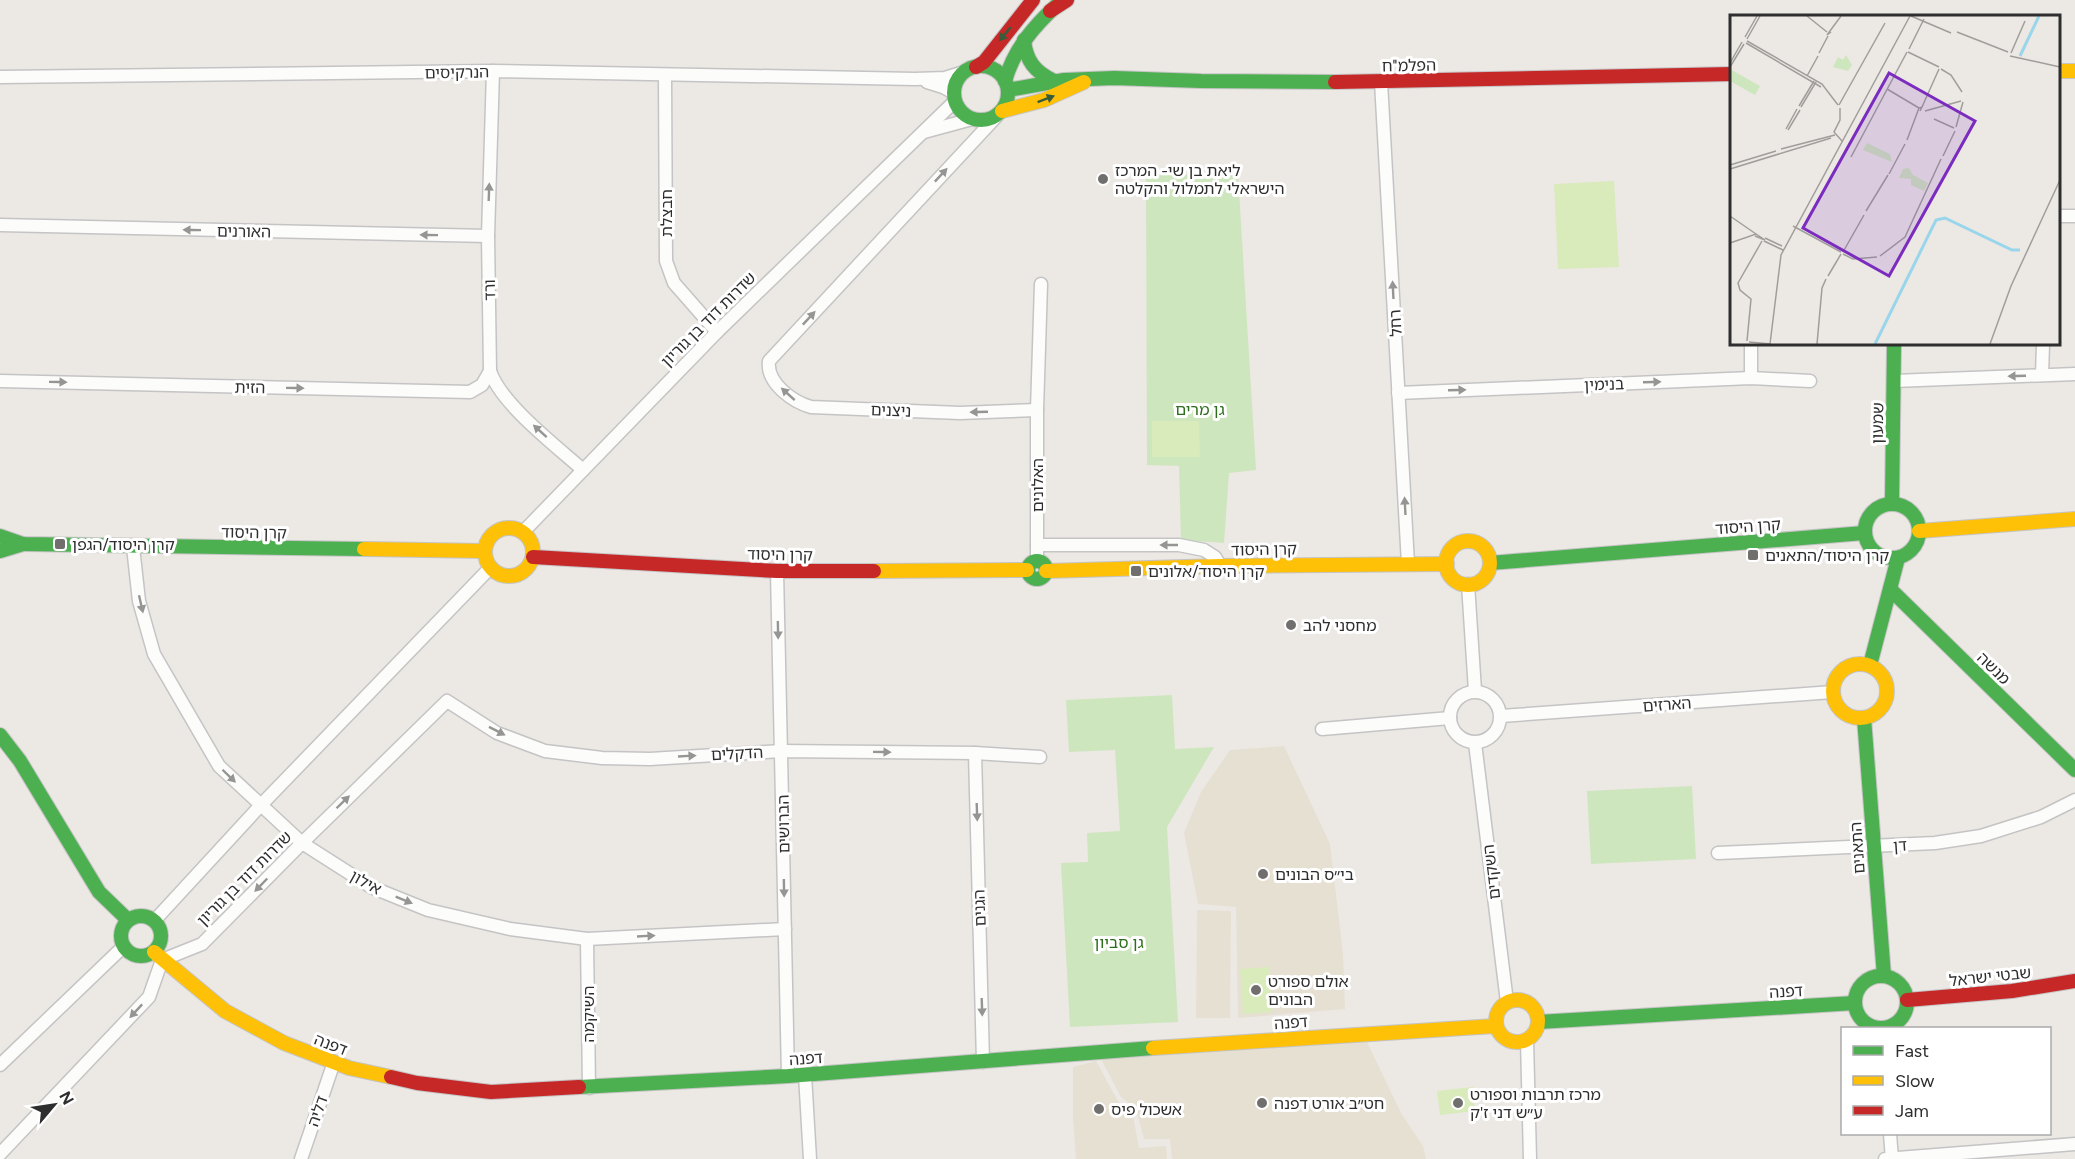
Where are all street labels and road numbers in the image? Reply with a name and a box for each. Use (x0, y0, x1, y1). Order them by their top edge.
street label: הפלמ"ח (1382, 56, 1436, 75)
street label: הנרקיסים (425, 62, 489, 83)
street label: חבצלת (657, 189, 676, 237)
street label: האורנים (217, 222, 271, 241)
street label: שדרות דוד בן גוריון (657, 268, 760, 371)
street label: ורד (480, 279, 499, 301)
street label: רחל (1385, 309, 1406, 337)
street label: בנימין (1584, 374, 1624, 395)
street label: הזית (234, 378, 265, 397)
street label: ניצנים (870, 400, 912, 421)
street label: שמעון (1868, 402, 1887, 444)
street label: האלונים (1028, 458, 1047, 512)
street label: קרן היסוד (1714, 515, 1782, 538)
street label: קרן היסוד (221, 522, 287, 543)
street label: קרן היסוד (1231, 539, 1297, 560)
street label: קרן היסוד (747, 544, 813, 565)
street label: מנשה (1973, 648, 2014, 689)
street label: הארזים (1642, 693, 1692, 716)
street label: הדקלים (710, 743, 764, 764)
street label: הברושים (773, 794, 794, 854)
street label: התאנים (1846, 821, 1869, 875)
street label: שדרות דוד בן גוריון (193, 827, 296, 930)
street label: דן (1892, 836, 1908, 855)
street label: השקדים (1479, 843, 1504, 901)
street label: אילון (347, 866, 385, 899)
street label: הגנים (969, 889, 990, 927)
street label: שבטי ישראל (1948, 963, 2032, 990)
street label: דפנה (1769, 981, 1804, 1002)
street label: השיקמה (579, 985, 598, 1043)
street label: דפנה (1274, 1012, 1309, 1033)
street label: דפנה (312, 1030, 350, 1060)
street label: דפנה (789, 1048, 824, 1069)
street label: דליה (303, 1093, 332, 1129)

